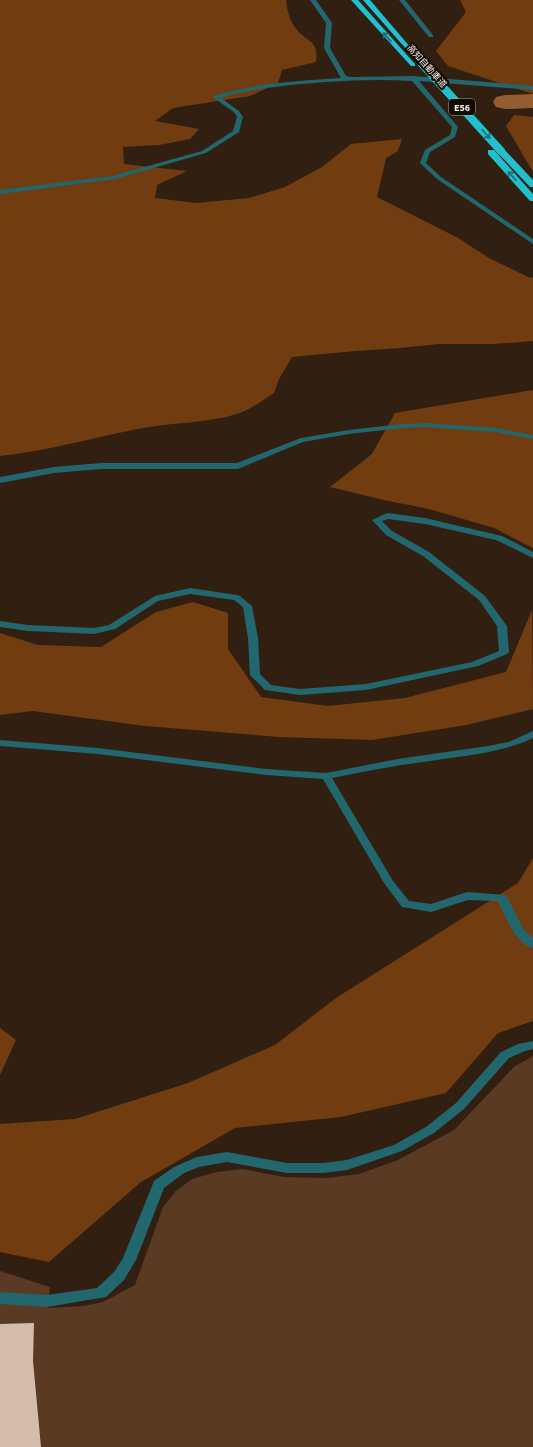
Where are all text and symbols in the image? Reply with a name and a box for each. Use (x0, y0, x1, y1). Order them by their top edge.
one-way arrow (382, 31, 391, 42)
street label: 高知自動車道 (404, 42, 450, 91)
road number: E56 (449, 99, 475, 115)
one-way arrow (481, 129, 491, 139)
one-way arrow (507, 171, 517, 181)

